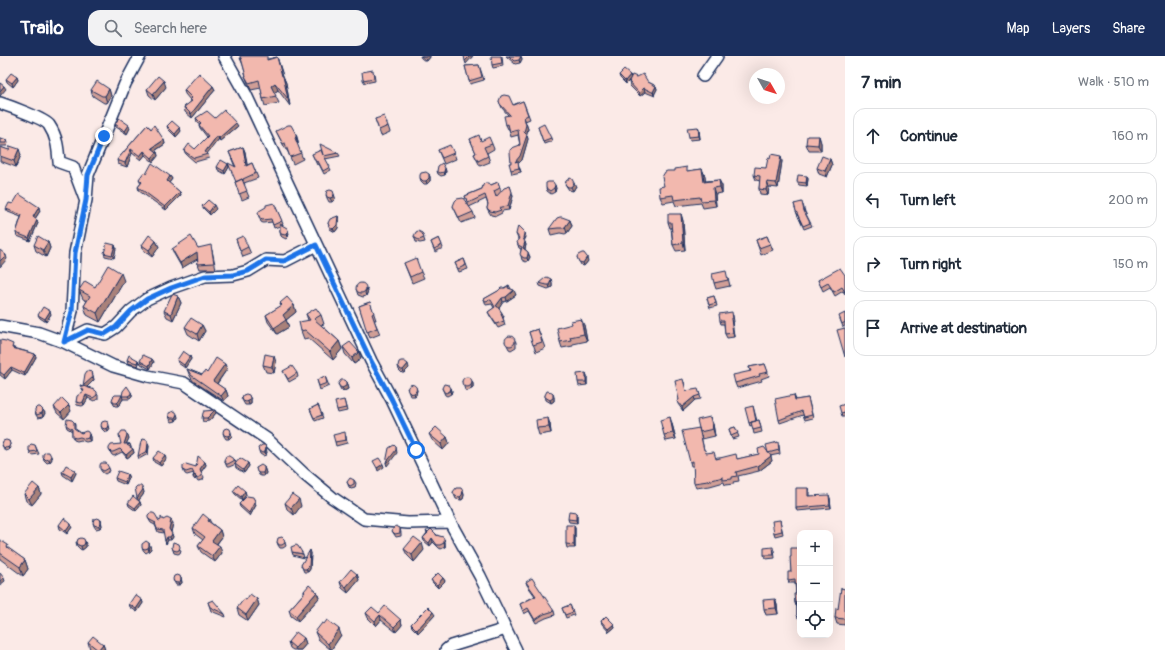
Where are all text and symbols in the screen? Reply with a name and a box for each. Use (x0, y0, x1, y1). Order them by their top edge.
search box (88, 10, 368, 46)
text: Trailo (20, 16, 64, 40)
icon: search (102, 17, 124, 39)
text: Search here (134, 19, 207, 38)
text: Map (1007, 20, 1030, 37)
text: Layers (1052, 20, 1090, 37)
text: Share (1112, 20, 1145, 37)
north arrow (749, 68, 785, 104)
text: 7 min (861, 72, 901, 93)
text: Walk · 510 m (1078, 74, 1149, 90)
icon: ahead (862, 125, 884, 147)
route end (95, 127, 113, 145)
text: Continue (900, 127, 958, 146)
text: 160 m (1112, 128, 1148, 144)
icon: left (862, 189, 884, 211)
text: Turn left (900, 191, 956, 210)
text: 200 m (1109, 192, 1148, 208)
icon: right (862, 253, 884, 275)
text: Turn right (900, 255, 961, 274)
text: 150 m (1113, 256, 1148, 272)
icon: arrive (862, 317, 884, 339)
text: Arrive at destination (900, 319, 1027, 338)
route start (407, 441, 425, 459)
map controls (797, 530, 833, 638)
button: + (797, 530, 833, 566)
button: − (797, 566, 833, 602)
button: locate (797, 602, 833, 638)

